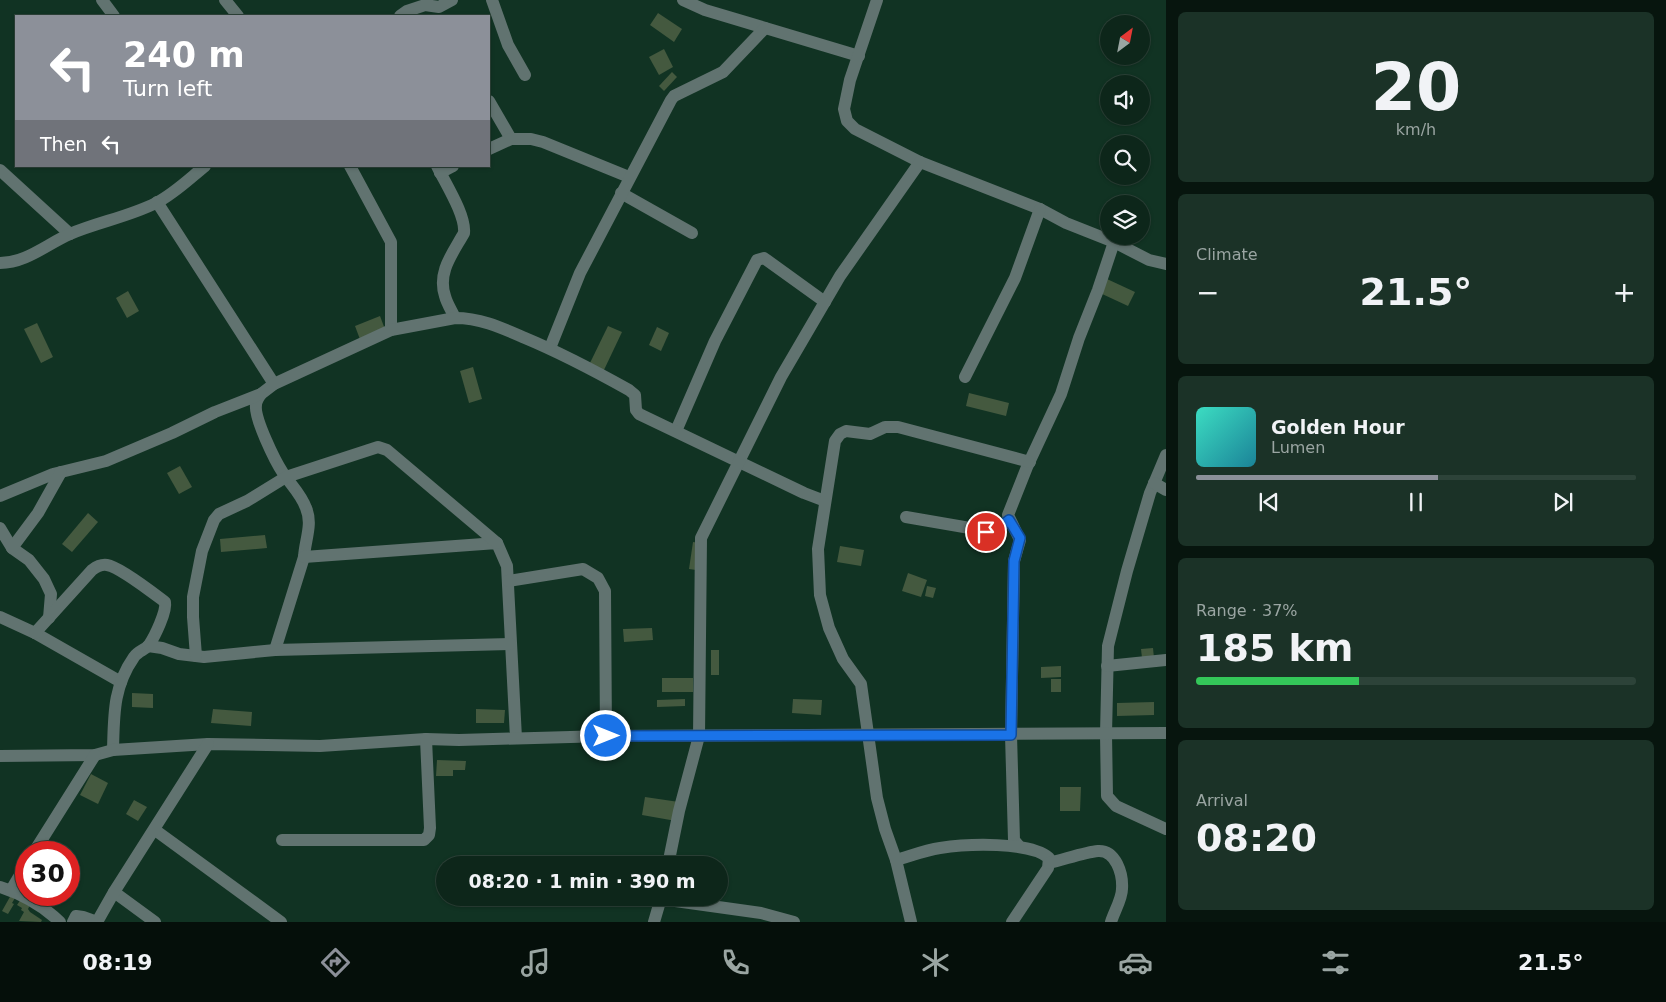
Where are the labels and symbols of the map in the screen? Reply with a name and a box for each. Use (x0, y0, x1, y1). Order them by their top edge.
north arrow (1100, 15, 1150, 65)
pin (965, 511, 1007, 553)
position arrow (579, 709, 631, 761)
speed limit sign: 30 (15, 841, 80, 906)

